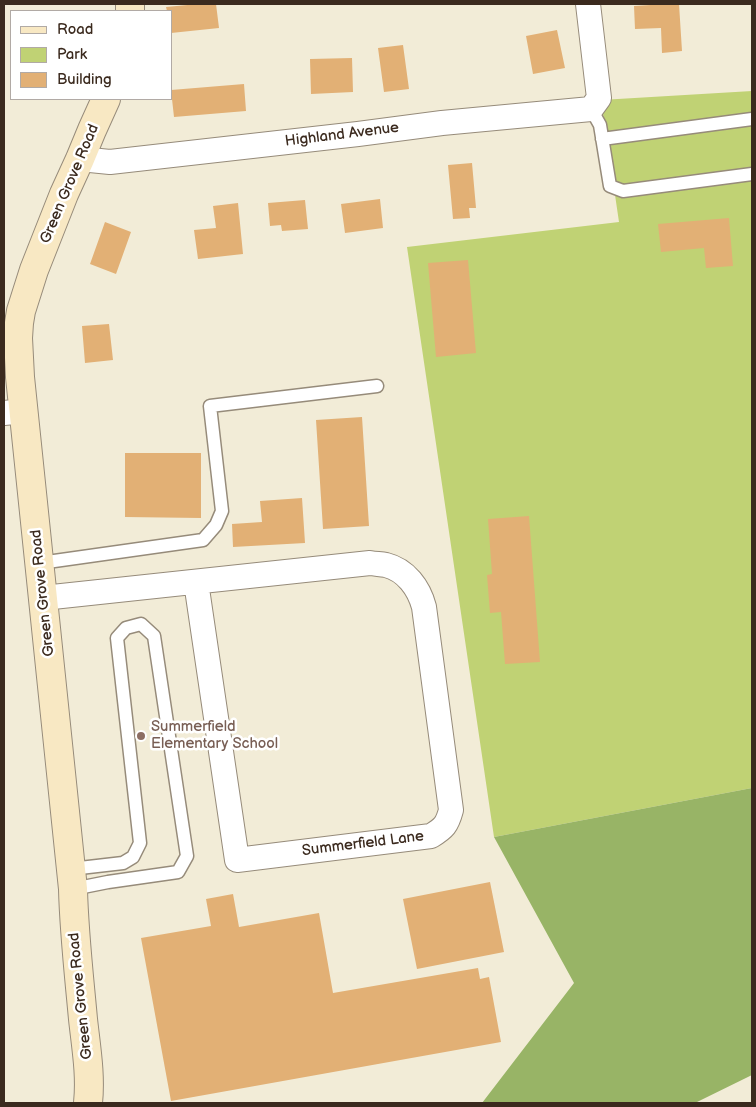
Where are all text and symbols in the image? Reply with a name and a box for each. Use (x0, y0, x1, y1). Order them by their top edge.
legend (10, 10, 172, 100)
text: Road (57, 20, 93, 39)
text: Park (57, 45, 87, 64)
text: Building (57, 70, 112, 89)
street label: Highland Avenue (284, 119, 400, 151)
street label: Green Grove Road (37, 122, 103, 246)
street label: Green Grove Road (27, 529, 59, 657)
place label: Summerfield Elementary School (151, 718, 278, 753)
marker: Summerfield Elementary School (135, 730, 147, 742)
street label: Summerfield Lane (301, 828, 425, 860)
street label: Green Grove Road (65, 932, 97, 1060)

